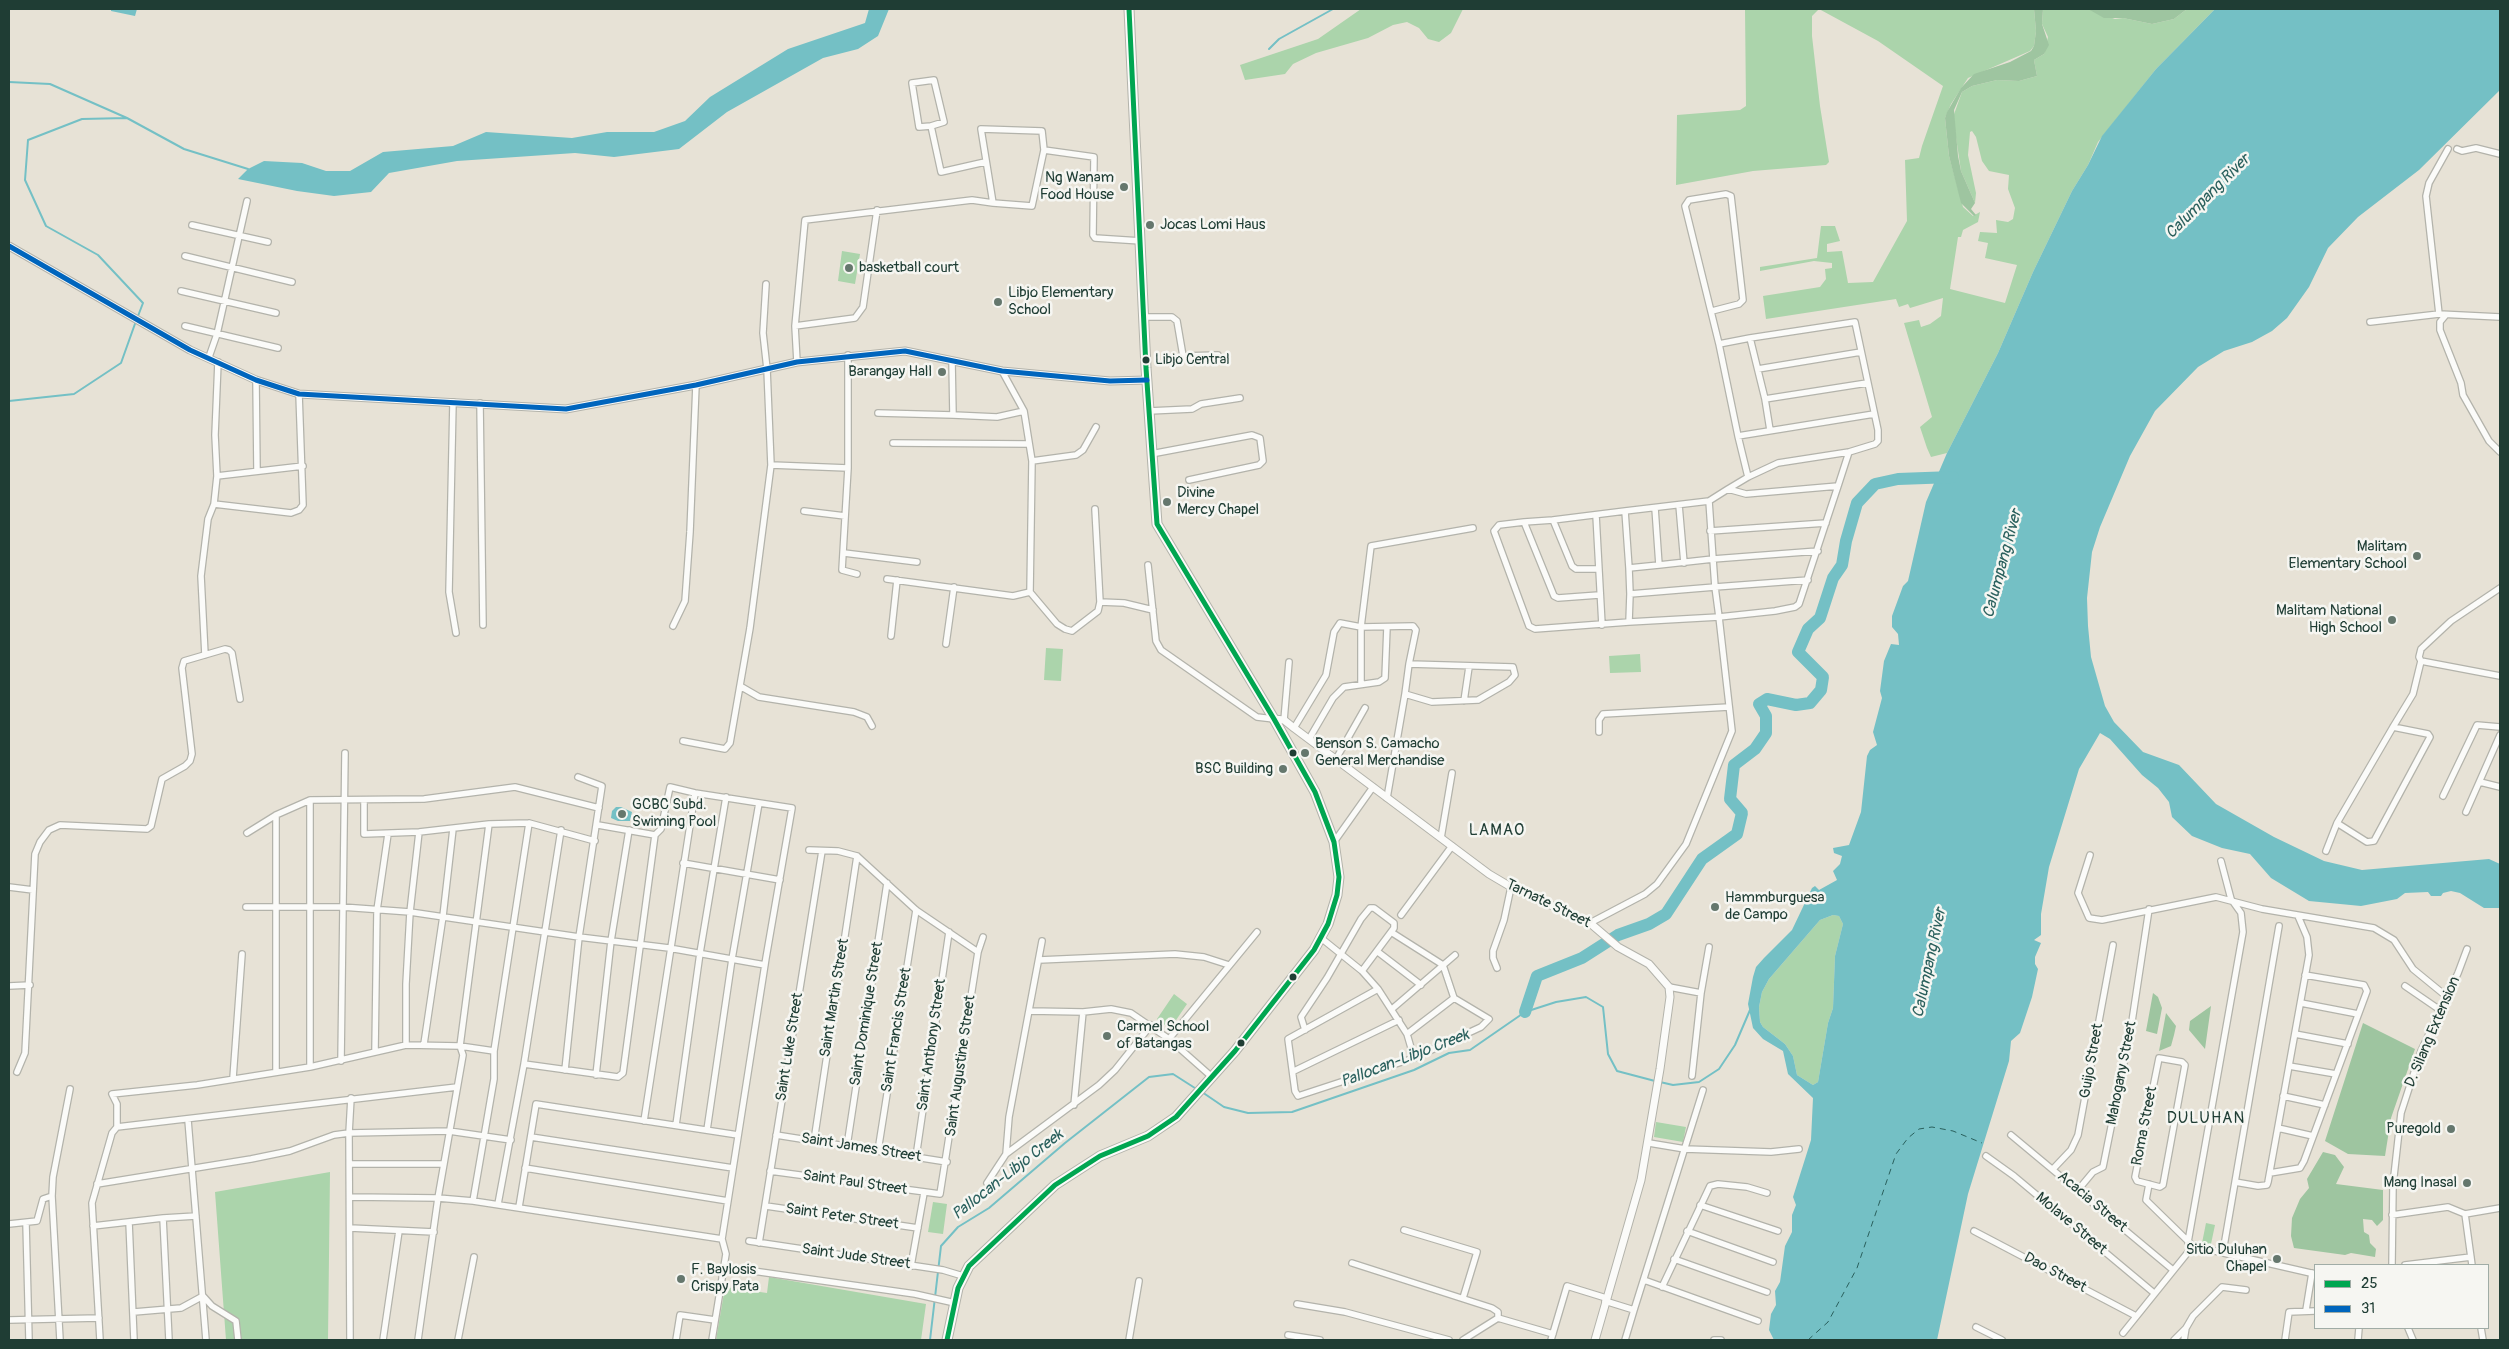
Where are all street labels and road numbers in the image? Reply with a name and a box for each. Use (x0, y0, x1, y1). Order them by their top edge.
street label: Tarnate Street (1503, 876, 1593, 932)
street label: Saint Martin Street (817, 937, 853, 1059)
street label: Saint Dominique Street (847, 941, 887, 1087)
street label: Saint Francis Street (878, 966, 916, 1094)
street label: D. Silang Extension (2402, 974, 2464, 1090)
street label: Saint Anthony Street (914, 978, 950, 1112)
street label: Saint Luke Street (773, 992, 807, 1102)
street label: Saint Augustine Street (942, 994, 980, 1138)
street label: Mahogany Street (2103, 1020, 2141, 1126)
street label: Guijo Street (2077, 1022, 2107, 1100)
street label: Roma Street (2128, 1085, 2162, 1167)
street label: Saint James Street (800, 1130, 922, 1166)
street label: Saint Paul Street (802, 1167, 908, 1199)
street label: Acacia Street (2053, 1168, 2131, 1236)
street label: Molave Street (2032, 1189, 2110, 1259)
street label: Saint Peter Street (784, 1200, 900, 1234)
street label: Saint Jude Street (801, 1240, 911, 1274)
street label: Dao Street (2021, 1249, 2089, 1297)

